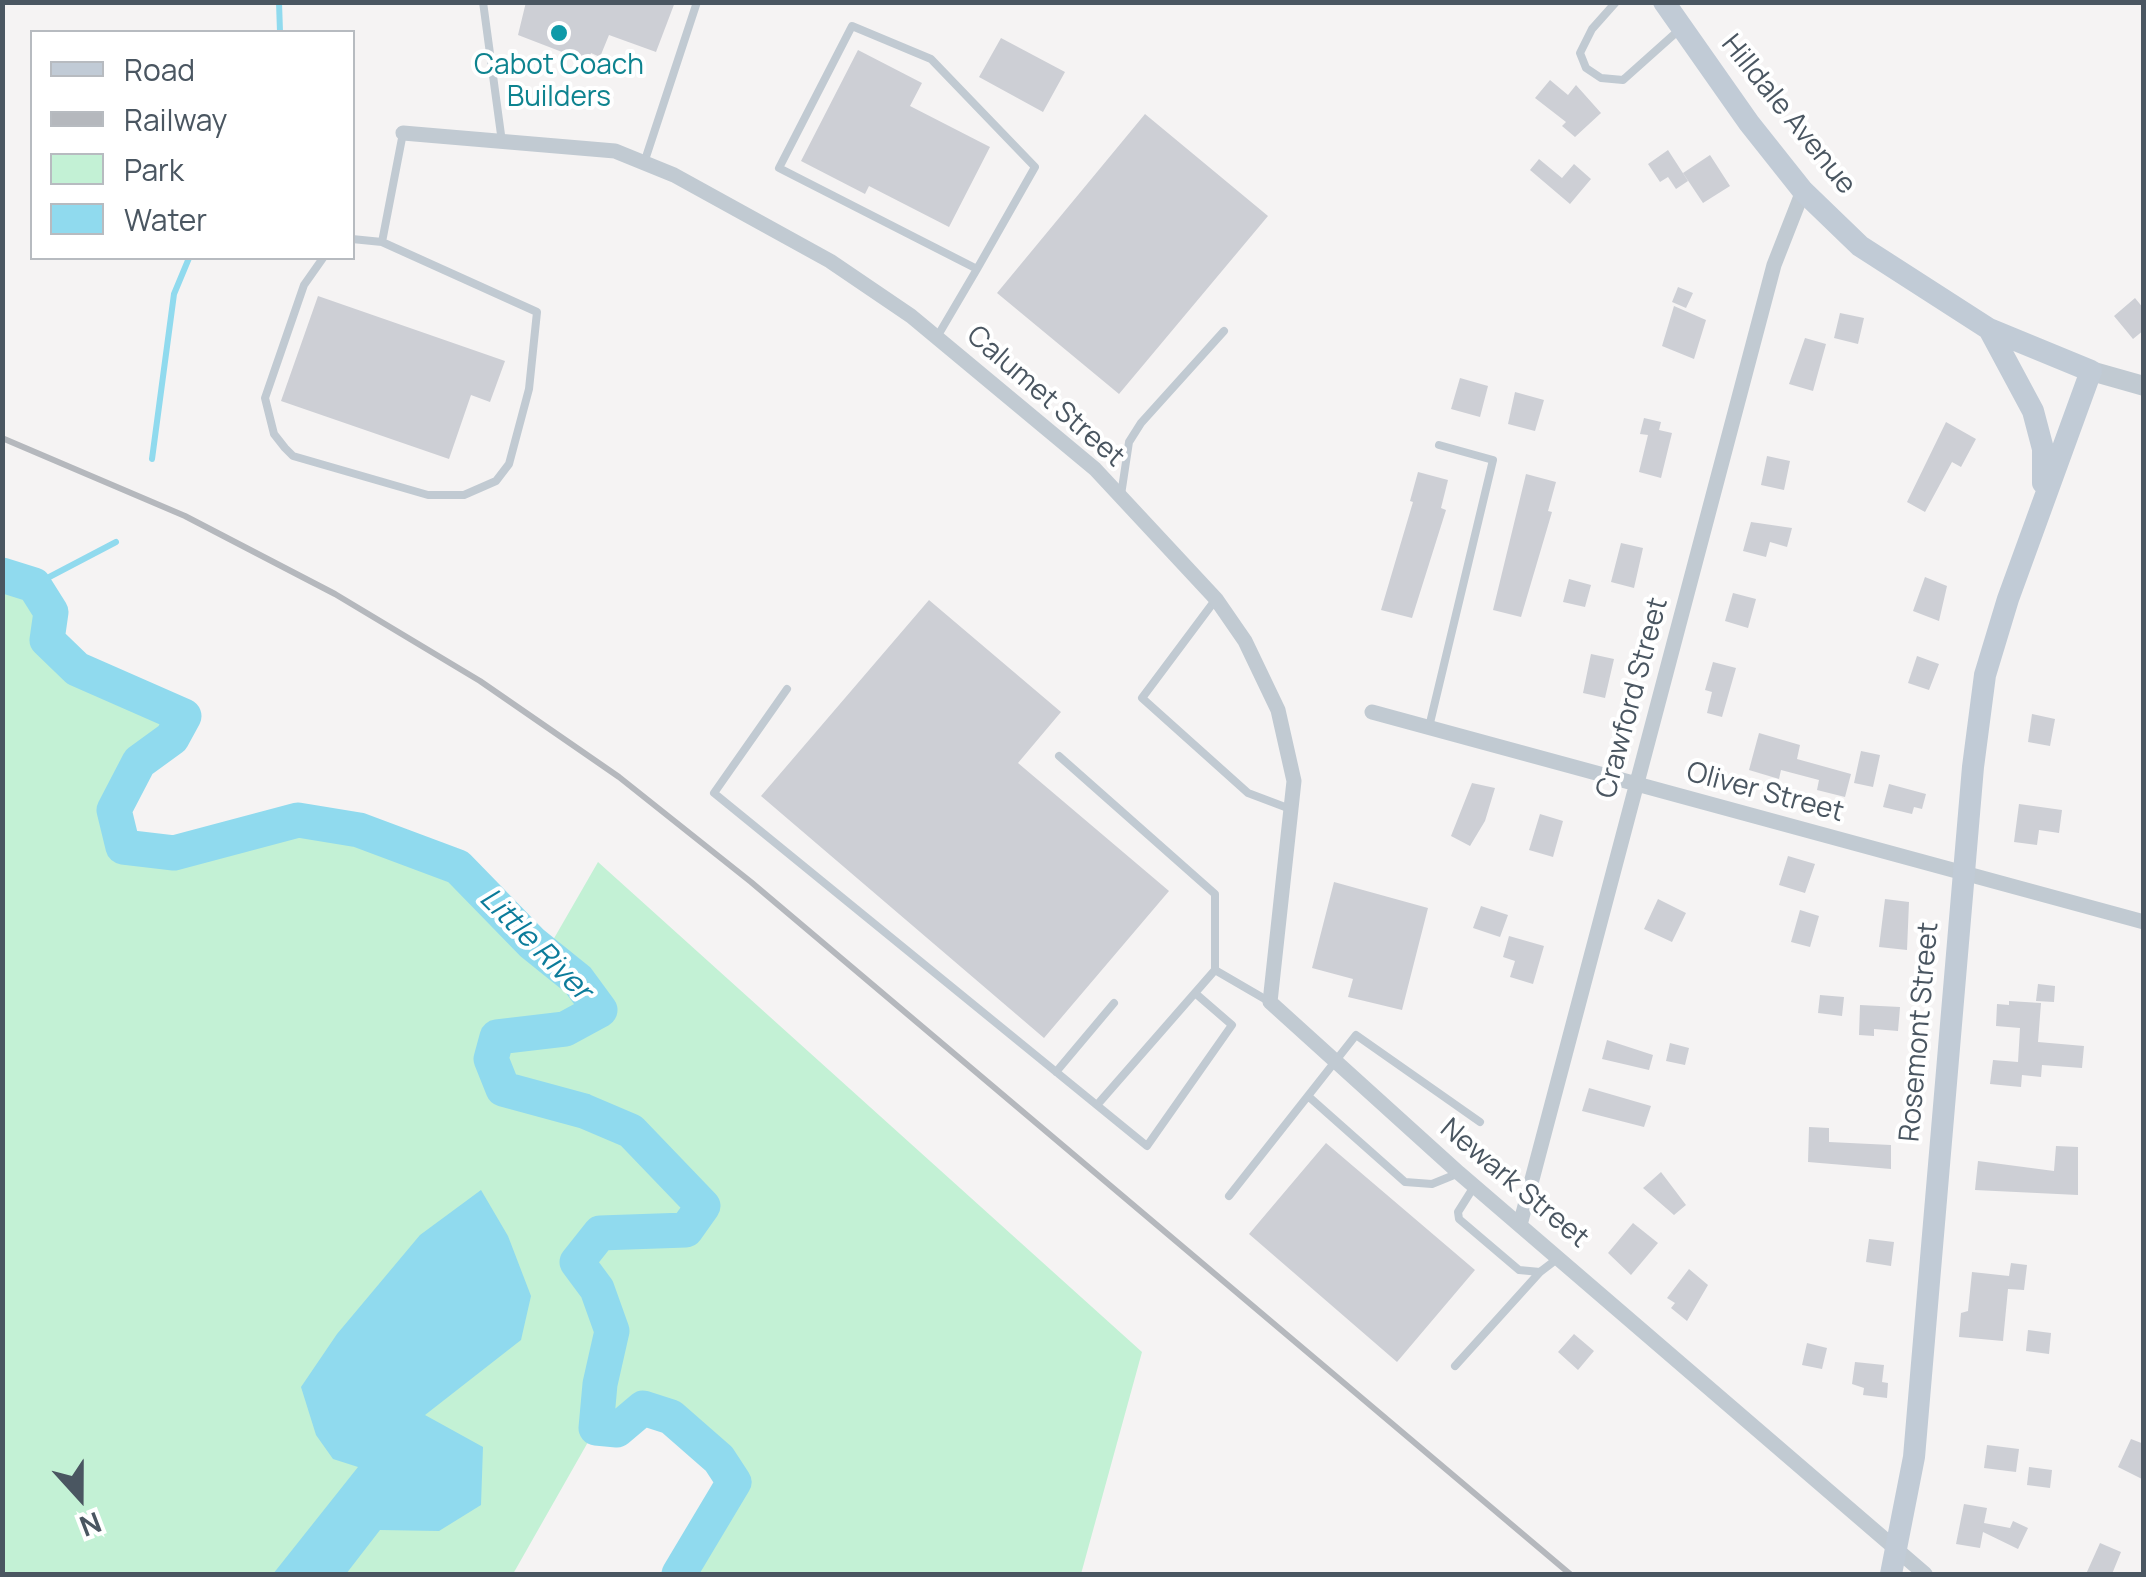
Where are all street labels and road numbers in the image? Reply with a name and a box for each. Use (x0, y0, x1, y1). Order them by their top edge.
street label: Hilldale Avenue (1713, 29, 1863, 201)
street label: Calumet Street (959, 319, 1131, 475)
street label: Crawford Street (1590, 594, 1676, 802)
street label: Oliver Street (1683, 756, 1847, 830)
street label: Rosemont Street (1894, 921, 1946, 1143)
street label: Newark Street (1433, 1112, 1595, 1256)

